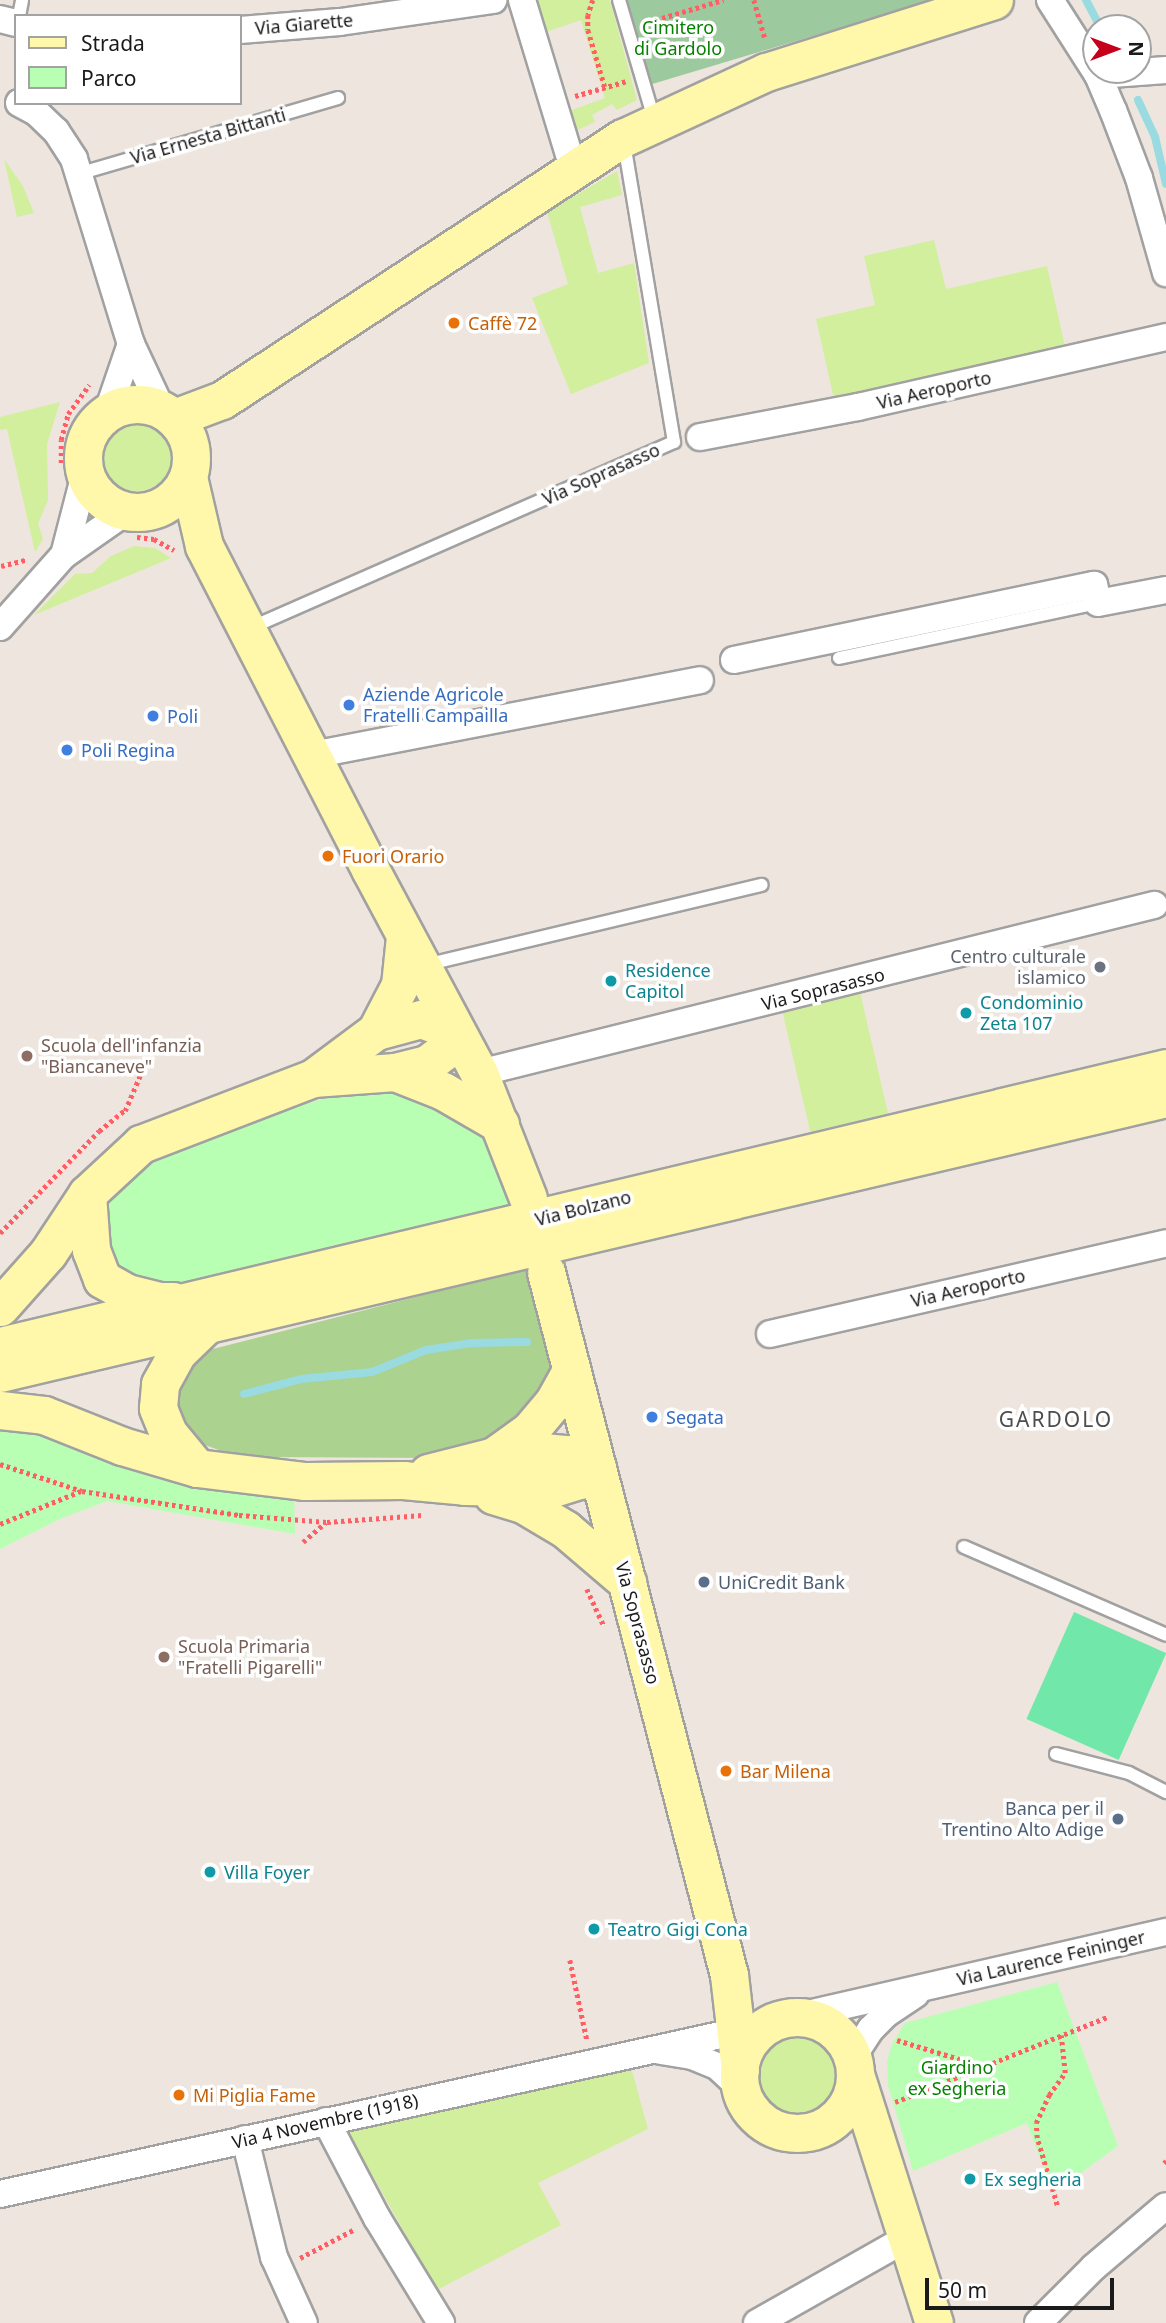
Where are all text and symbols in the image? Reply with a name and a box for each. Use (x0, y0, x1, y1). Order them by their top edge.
street label: Via Giarette (254, 9, 354, 39)
legend (14, 14, 242, 105)
north arrow (1082, 14, 1152, 84)
park label: Cimitero di Gardolo (634, 17, 722, 60)
text: Strada (81, 29, 145, 57)
text: N (1123, 41, 1149, 57)
text: Parco (81, 64, 137, 92)
street label: Via Ernesta Bittanti (128, 103, 288, 169)
place label: Caffè 72 (468, 312, 537, 334)
marker: Caffè 72 (446, 315, 462, 331)
street label: Via Aeroporto (875, 366, 993, 414)
street label: Via Soprasasso (539, 438, 663, 510)
place label: Aziende Agricole Fratelli Campailla (363, 684, 508, 726)
marker: Aziende Agricole Fratelli Campailla (341, 697, 357, 713)
place label: Poli (167, 705, 198, 727)
marker: Poli (145, 708, 161, 724)
place label: Poli Regina (81, 739, 175, 761)
marker: Poli Regina (59, 742, 75, 758)
place label: Fuori Orario (342, 845, 444, 867)
marker: Fuori Orario (320, 848, 336, 864)
place label: Centro culturale islamico (950, 946, 1086, 988)
marker: Centro culturale islamico (1092, 959, 1108, 975)
place label: Residence Capitol (625, 960, 711, 1002)
street label: Via Soprasasso (759, 963, 887, 1015)
marker: Residence Capitol (603, 973, 619, 989)
place label: Condominio Zeta 107 (980, 992, 1083, 1034)
marker: Condominio Zeta 107 (958, 1005, 974, 1021)
place label: Scuola dell'infanzia "Biancaneve" (41, 1035, 202, 1078)
marker: Scuola dell'infanzia "Biancaneve" (19, 1048, 35, 1064)
street label: Via Bolzano (533, 1186, 633, 1230)
street label: Via Aeroporto (909, 1264, 1027, 1312)
place label: Segata (666, 1406, 724, 1428)
district label: GARDOLO (1000, 1406, 1112, 1432)
marker: Segata (644, 1409, 660, 1425)
street label: Via Soprasasso (611, 1559, 665, 1687)
place label: UniCredit Bank (718, 1571, 845, 1593)
marker: UniCredit Bank (696, 1574, 712, 1590)
place label: Scuola Primaria "Fratelli Pigarelli" (178, 1636, 322, 1678)
marker: Scuola Primaria "Fratelli Pigarelli" (156, 1649, 172, 1665)
place label: Bar Milena (740, 1760, 831, 1782)
marker: Bar Milena (718, 1763, 734, 1779)
place label: Banca per il Trentino Alto Adige (942, 1798, 1104, 1840)
marker: Banca per il Trentino Alto Adige (1110, 1811, 1126, 1827)
place label: Villa Foyer (224, 1861, 310, 1883)
marker: Villa Foyer (202, 1864, 218, 1880)
place label: Teatro Gigi Cona (608, 1918, 748, 1940)
marker: Teatro Gigi Cona (586, 1921, 602, 1937)
street label: Via Laurence Feininger (955, 1926, 1147, 1990)
park label: Giardino ex Segheria (908, 2057, 1006, 2100)
place label: Mi Piglia Fame (193, 2084, 316, 2106)
marker: Mi Piglia Fame (171, 2087, 187, 2103)
street label: Via 4 Novembre (1918) (230, 2089, 420, 2153)
place label: Ex segheria (984, 2168, 1082, 2190)
marker: Ex segheria (962, 2171, 978, 2187)
scale bar (928, 2264, 1117, 2308)
text: 50 m (938, 2276, 987, 2304)

